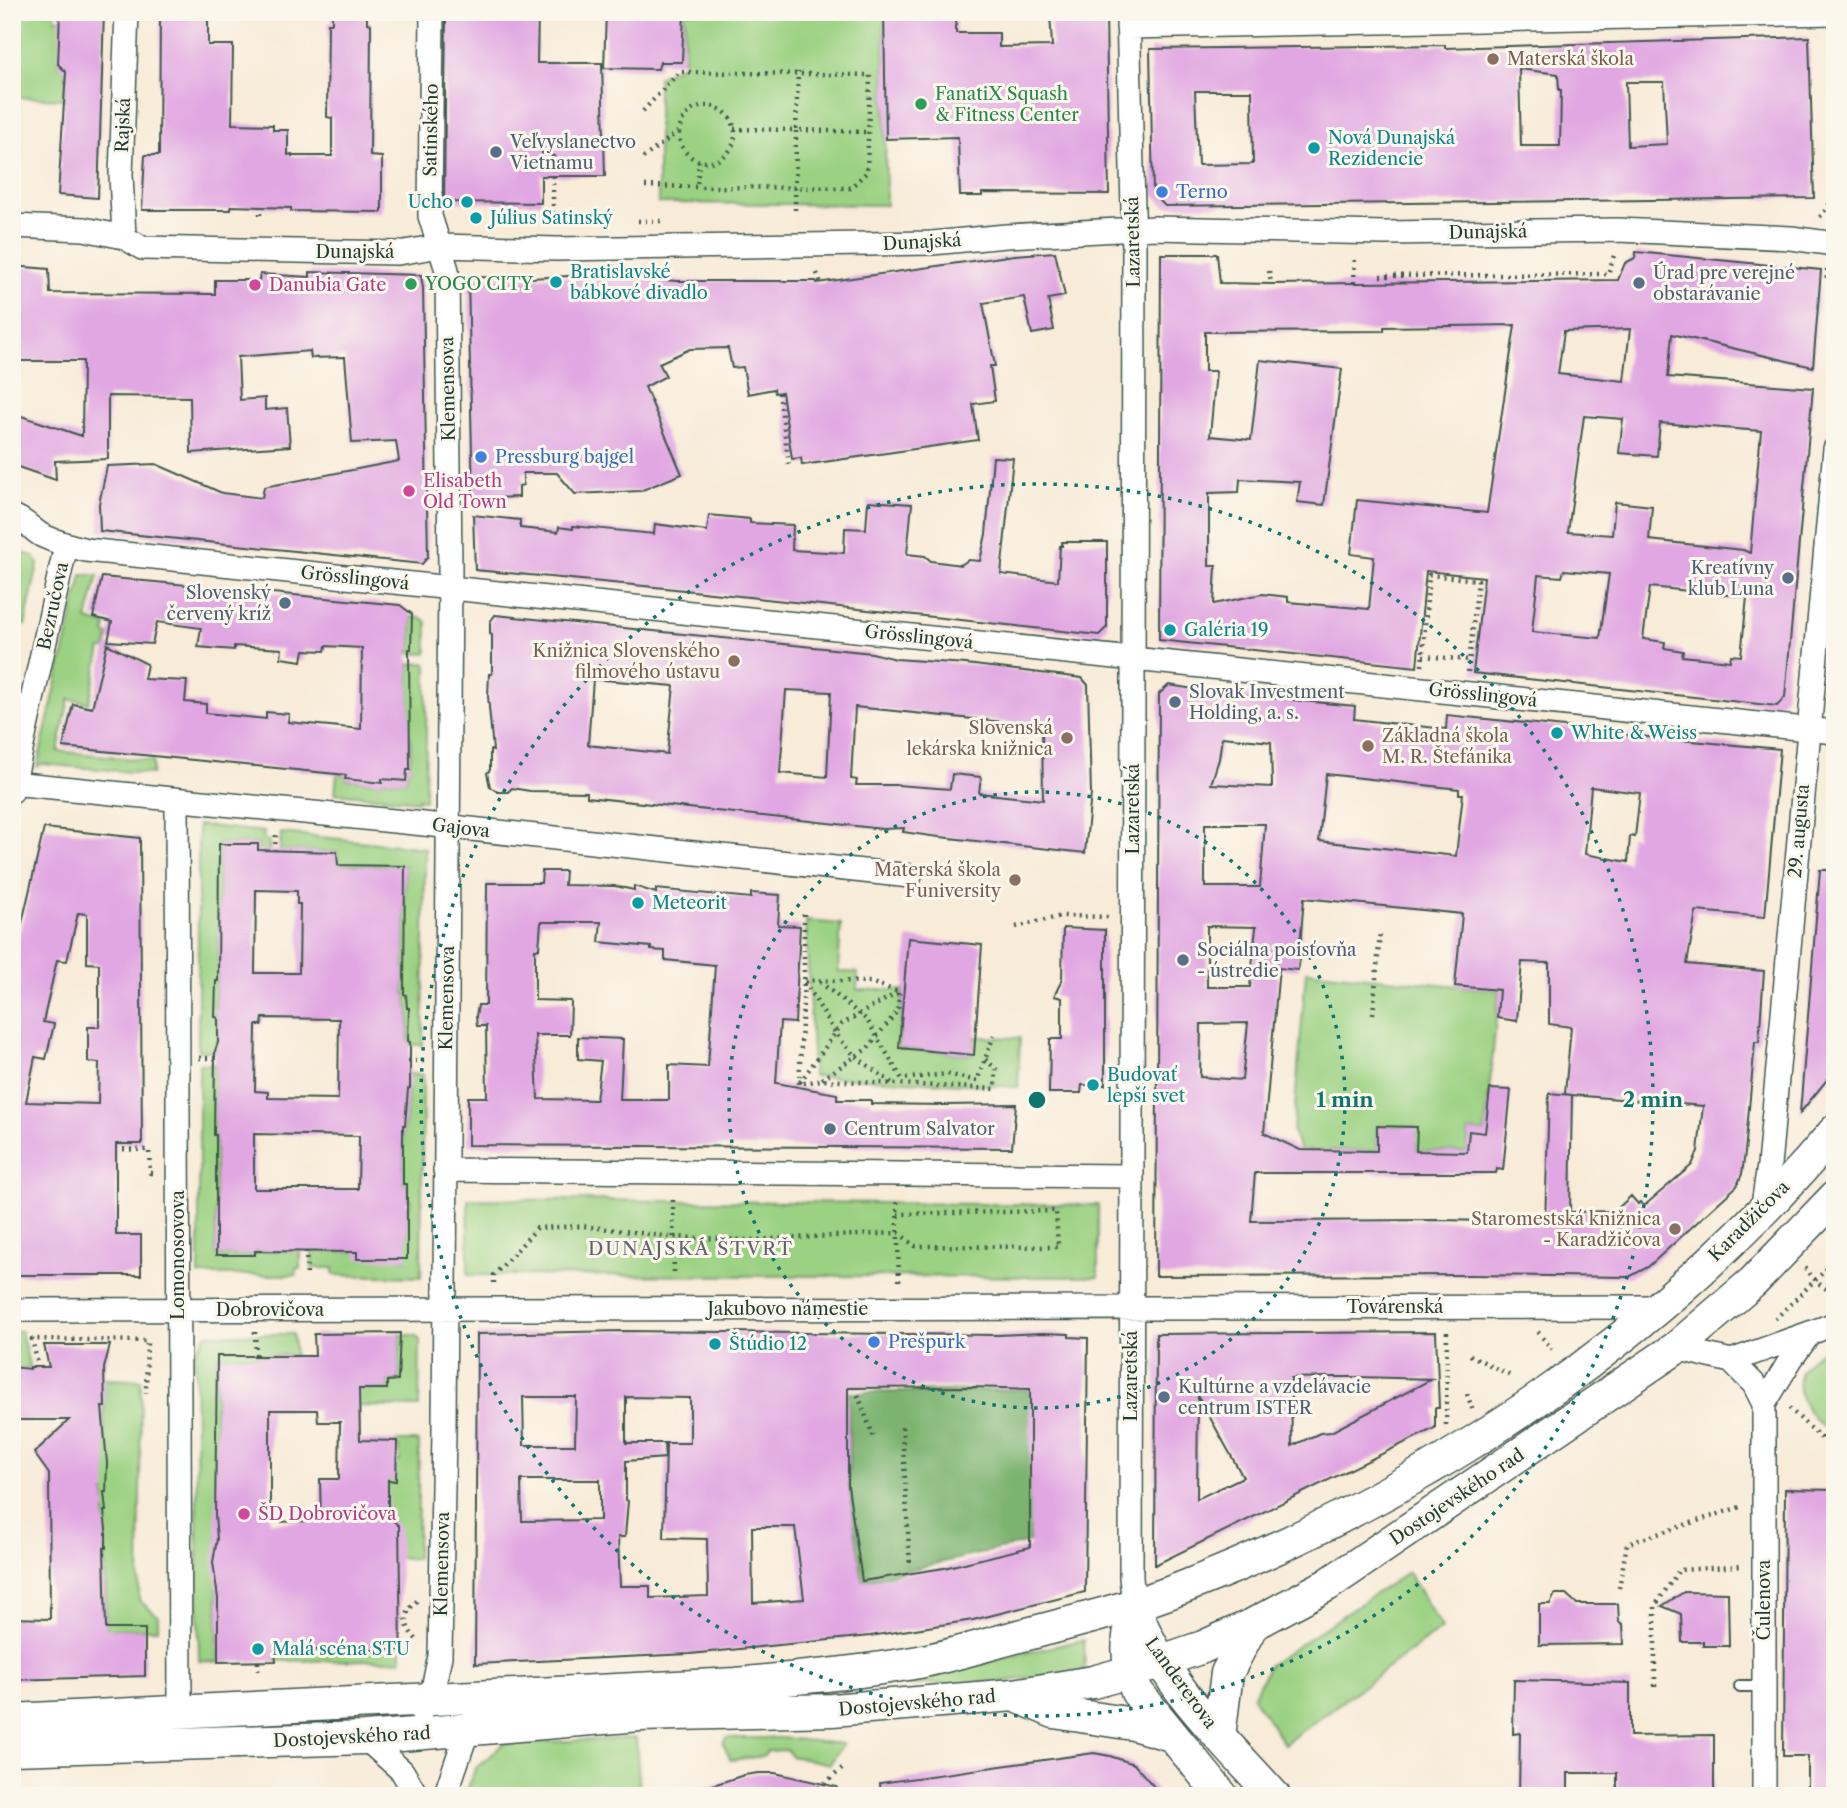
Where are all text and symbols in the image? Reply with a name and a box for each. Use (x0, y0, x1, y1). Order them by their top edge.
place label: Materská škola (1507, 48, 1634, 70)
marker: Materská škola (1485, 51, 1501, 67)
street label: Satinského (419, 83, 443, 177)
place label: FanatiX Squash & Fitness Center (935, 83, 1079, 126)
marker: FanatiX Squash & Fitness Center (913, 96, 929, 112)
street label: Rajská (111, 97, 135, 153)
place label: Nová Dunajská Rezidencie (1328, 127, 1456, 170)
place label: Veľvyslanectvo Vietnamu (509, 131, 636, 174)
marker: Nová Dunajská Rezidencie (1306, 140, 1322, 156)
marker: Veľvyslanectvo Vietnamu (488, 144, 504, 160)
place label: Terno (1176, 181, 1228, 203)
marker: Terno (1154, 184, 1170, 200)
place label: Ucho (408, 191, 453, 213)
marker: Ucho (459, 194, 475, 210)
street label: Lazaretská (1121, 196, 1145, 288)
place label: Július Satinský (487, 207, 614, 229)
marker: Július Satinský (468, 210, 484, 226)
street label: Dunajská (1448, 220, 1528, 244)
street label: Dunajská (882, 229, 962, 255)
street label: Dunajská (316, 241, 395, 263)
place label: Bratislavské bábkové divadlo (570, 261, 708, 304)
place label: Úrad pre verejné obstarávanie (1653, 261, 1795, 305)
place label: YOGO CITY (424, 273, 534, 295)
place label: Danubia Gate (269, 274, 386, 296)
marker: Bratislavské bábkové divadlo (548, 274, 564, 290)
marker: Úrad pre verejné obstarávanie (1631, 275, 1647, 291)
marker: YOGO CITY (403, 276, 419, 292)
marker: Danubia Gate (247, 277, 263, 293)
street label: Klemensova (436, 336, 460, 441)
place label: Pressburg bajgel (495, 446, 634, 468)
marker: Pressburg bajgel (473, 449, 489, 465)
place label: Elisabeth Old Town (423, 470, 507, 513)
marker: Elisabeth Old Town (401, 483, 417, 499)
place label: Kreatívny klub Luna (1688, 557, 1775, 600)
street label: Bezručova (33, 559, 73, 652)
street label: Grösslingová (299, 561, 411, 595)
marker: Kreatívny klub Luna (1780, 570, 1796, 586)
place label: Slovenský červený kríž (167, 582, 272, 625)
marker: Slovenský červený kríž (277, 595, 293, 611)
place label: Galéria 19 (1184, 619, 1269, 641)
street label: Grösslingová (863, 620, 975, 654)
marker: Galéria 19 (1162, 622, 1178, 638)
place label: Knižnica Slovenského filmového ústavu (533, 640, 720, 683)
marker: Knižnica Slovenského filmového ústavu (726, 653, 742, 669)
street label: Grösslingová (1427, 678, 1539, 712)
place label: Slovak Investment Holding, a. s. (1189, 681, 1345, 724)
marker: Slovak Investment Holding, a. s. (1167, 694, 1183, 710)
place label: Slovenská lekárska knižnica (906, 717, 1053, 760)
place label: White & Weiss (1570, 722, 1697, 744)
place label: Základná škola M. R. Štefánika (1382, 725, 1512, 768)
marker: White & Weiss (1549, 725, 1565, 741)
marker: Slovenská lekárska knižnica (1059, 730, 1075, 746)
marker: Základná škola M. R. Štefánika (1360, 738, 1376, 754)
street label: Lazaretská (1122, 763, 1144, 855)
street label: 29. augusta (1784, 783, 1814, 879)
street label: Gajova (431, 814, 492, 843)
place label: Materská škola Funiversity (874, 859, 1002, 902)
marker: Materská škola Funiversity (1007, 872, 1023, 888)
place label: Meteorit (652, 892, 727, 914)
marker: Meteorit (630, 895, 646, 911)
place label: Sociálna poisťovňa - ústredie (1197, 939, 1357, 982)
street label: Klemensova (435, 945, 459, 1050)
marker: Sociálna poisťovňa - ústredie (1175, 952, 1191, 968)
place label: Budovať lepší svet (1107, 1064, 1186, 1107)
marker: Budovať lepší svet (1085, 1077, 1101, 1093)
text: 1 min (1316, 1087, 1374, 1112)
text: 2 min (1623, 1087, 1684, 1112)
centre of rings (1025, 1088, 1049, 1112)
place label: Centrum Salvator (844, 1118, 995, 1140)
marker: Centrum Salvator (822, 1121, 838, 1137)
street label: Karadžičova (1704, 1176, 1794, 1266)
street label: Lomonosovova (167, 1190, 189, 1320)
place label: Staromestská knižnica - Karadžičova (1471, 1208, 1661, 1251)
marker: Staromestská knižnica - Karadžičova (1667, 1221, 1683, 1237)
district label: DUNAJSKÁ ŠTVRŤ (588, 1236, 794, 1260)
street label: Továrenská (1346, 1296, 1444, 1318)
street label: Jakubovo námestie (705, 1298, 868, 1320)
street label: Dobrovičova (216, 1299, 325, 1321)
street label: Lazaretská (1120, 1330, 1142, 1422)
place label: Štúdio 12 (729, 1331, 807, 1355)
place label: Prešpurk (888, 1331, 967, 1353)
marker: Prešpurk (866, 1334, 882, 1350)
marker: Štúdio 12 (707, 1336, 723, 1352)
place label: Kultúrne a vzdelávacie centrum ISTER (1178, 1376, 1371, 1419)
marker: Kultúrne a vzdelávacie centrum ISTER (1156, 1389, 1172, 1405)
street label: Dostojevského rad (1385, 1444, 1529, 1550)
place label: ŠD Dobrovičova (258, 1501, 397, 1525)
marker: ŠD Dobrovičova (236, 1506, 252, 1522)
street label: Klemensova (430, 1511, 454, 1616)
street label: Čulenova (1751, 1559, 1775, 1640)
street label: Landererova (1140, 1633, 1222, 1733)
place label: Malá scéna STU (272, 1638, 410, 1660)
marker: Malá scéna STU (250, 1641, 266, 1657)
street label: Dostojevského rad (838, 1685, 997, 1721)
street label: Dostojevského rad (273, 1722, 431, 1752)

